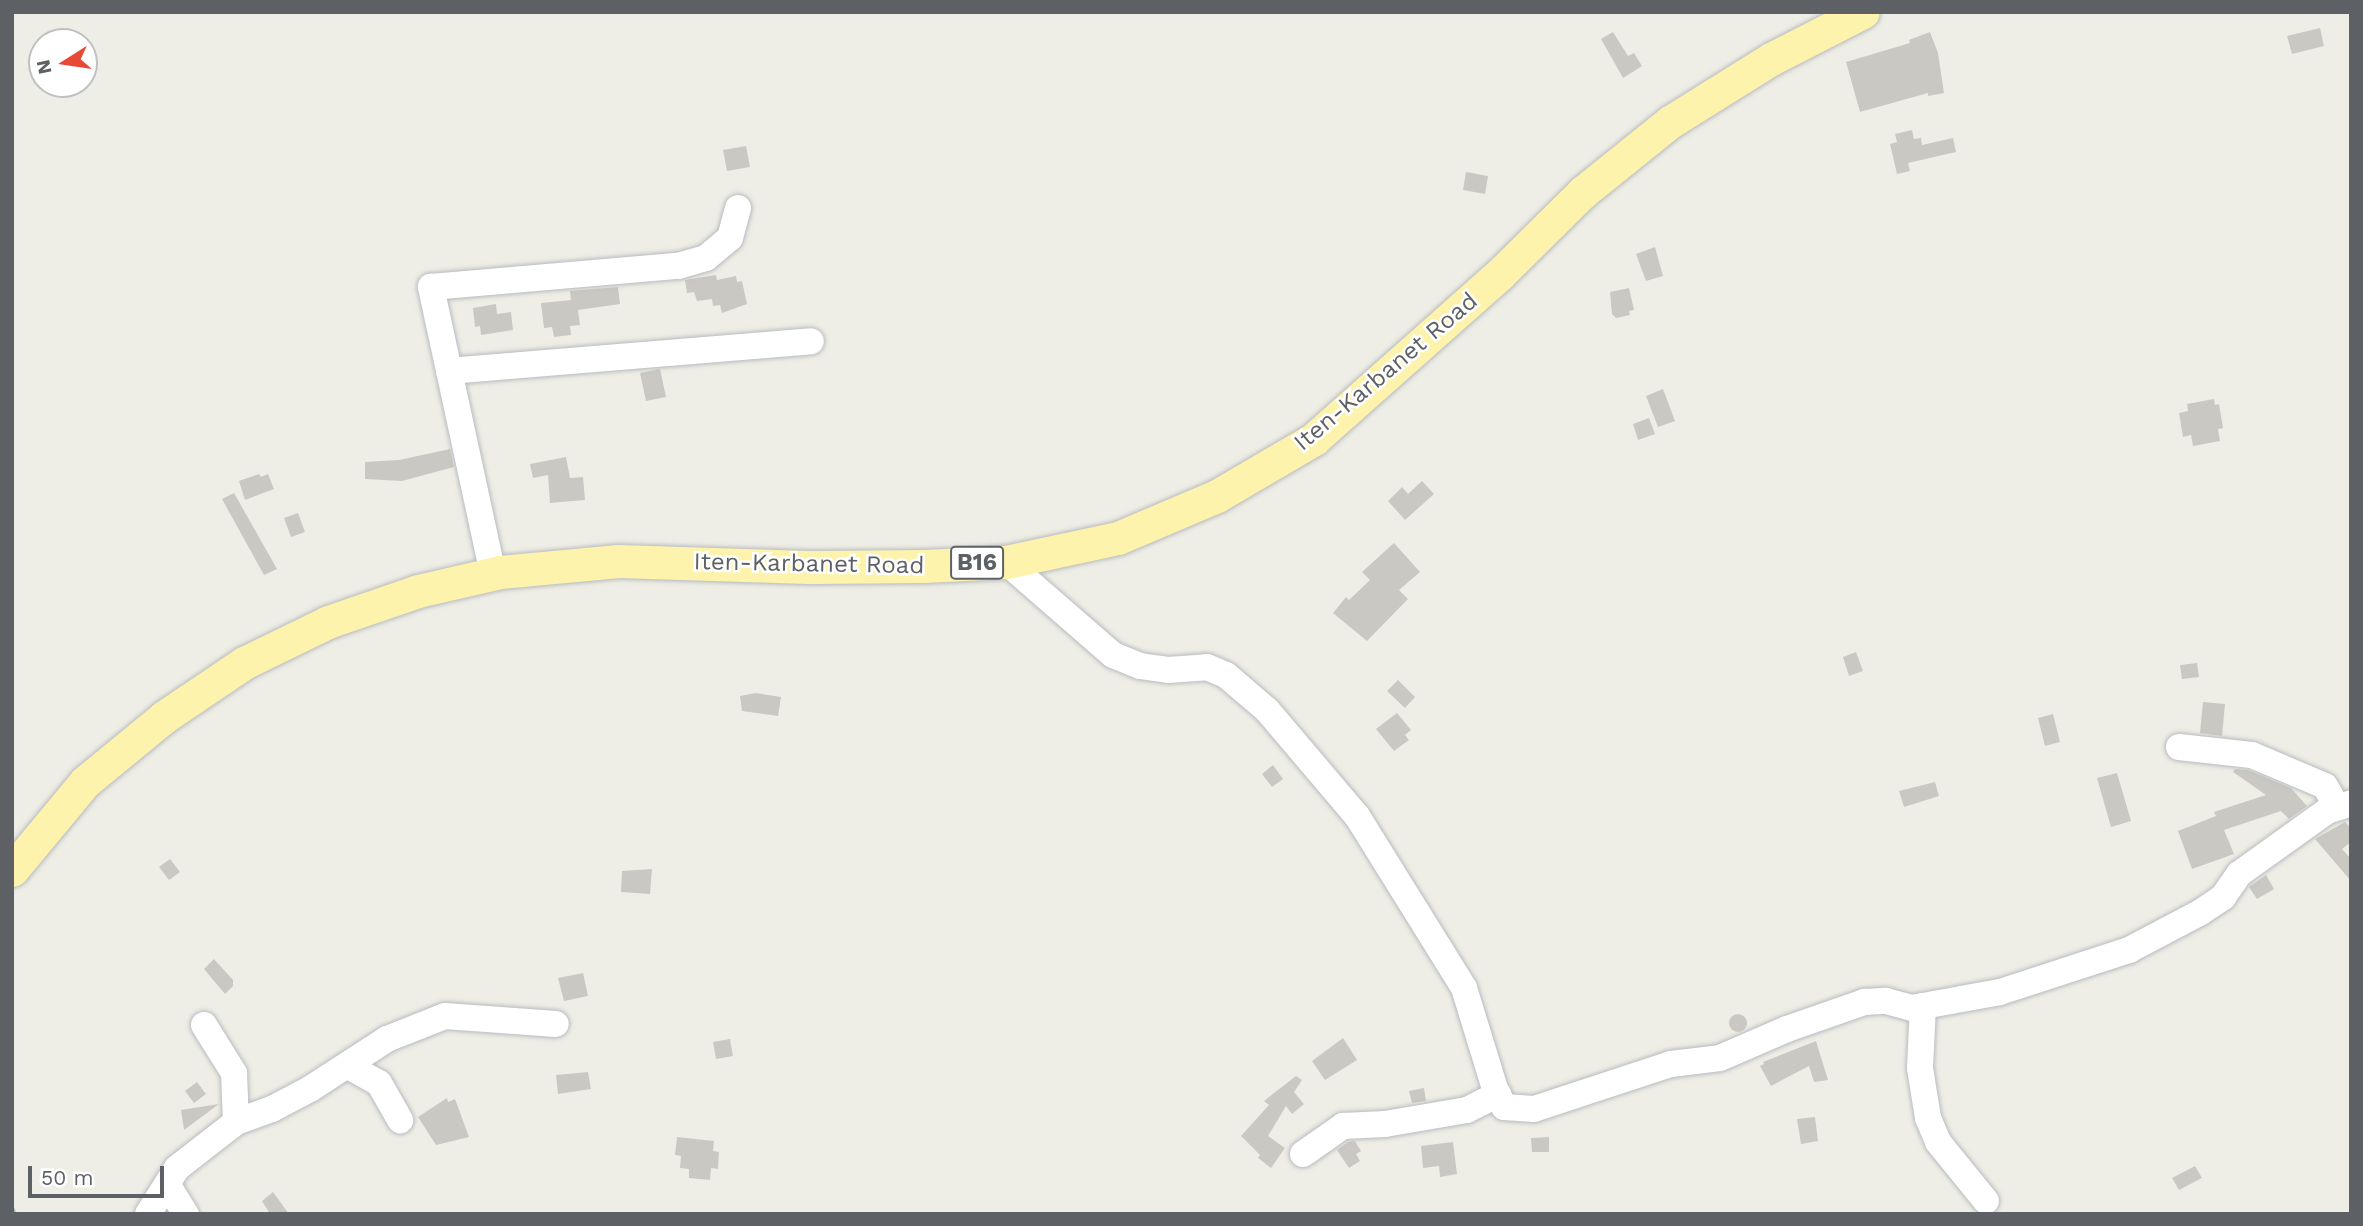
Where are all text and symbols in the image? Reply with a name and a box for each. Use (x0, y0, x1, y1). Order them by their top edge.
north arrow (28, 28, 98, 98)
text: N (31, 58, 57, 76)
street label: Iten-Karbanet Road (1288, 287, 1484, 457)
road number: B16 (949, 544, 1005, 582)
street label: Iten-Karbanet Road (693, 548, 925, 580)
scale bar (32, 1152, 168, 1196)
text: 50 m (41, 1165, 93, 1190)

